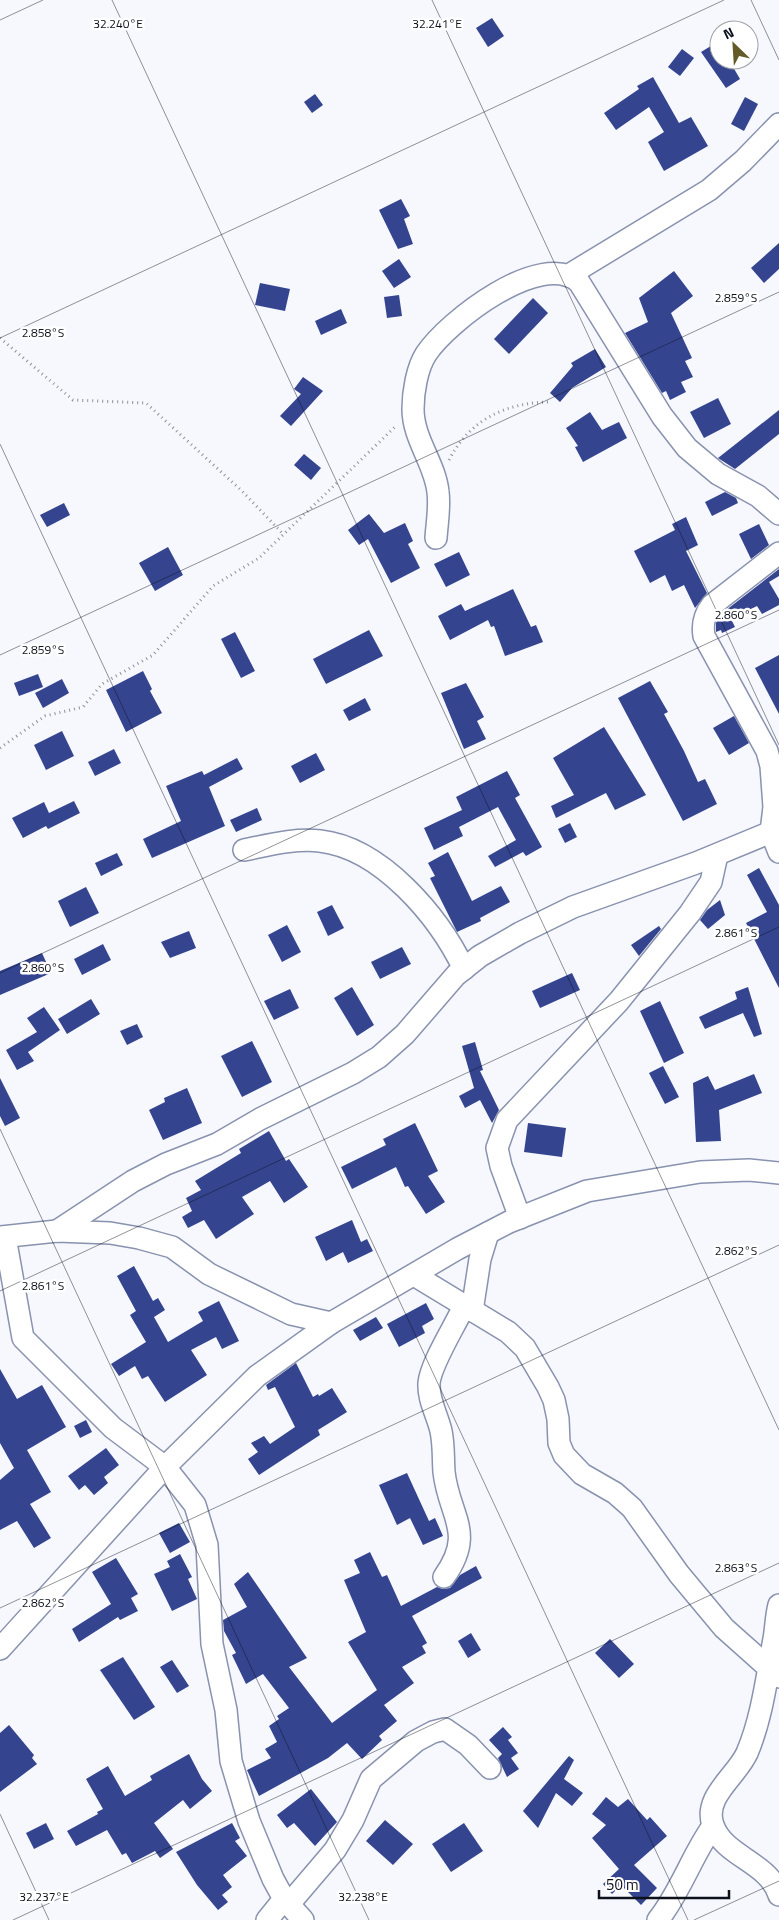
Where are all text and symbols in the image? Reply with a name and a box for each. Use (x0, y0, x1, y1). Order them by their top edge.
text: 32.240°E (93, 14, 143, 33)
text: 32.241°E (412, 14, 462, 33)
north arrow (709, 20, 759, 70)
text: N (719, 21, 737, 44)
text: 2.859°S (715, 288, 757, 307)
text: 2.858°S (22, 323, 64, 342)
text: 2.860°S (715, 605, 757, 624)
text: 2.859°S (22, 640, 64, 659)
text: 2.861°S (715, 923, 757, 942)
text: 2.860°S (22, 958, 64, 977)
text: 2.862°S (715, 1241, 757, 1260)
text: 2.861°S (22, 1276, 64, 1295)
text: 2.863°S (715, 1558, 757, 1577)
text: 2.862°S (22, 1593, 64, 1612)
scale bar (599, 1868, 729, 1900)
text: 50 m (606, 1873, 639, 1896)
text: 32.237°E (19, 1887, 69, 1906)
text: 32.238°E (338, 1887, 388, 1906)

